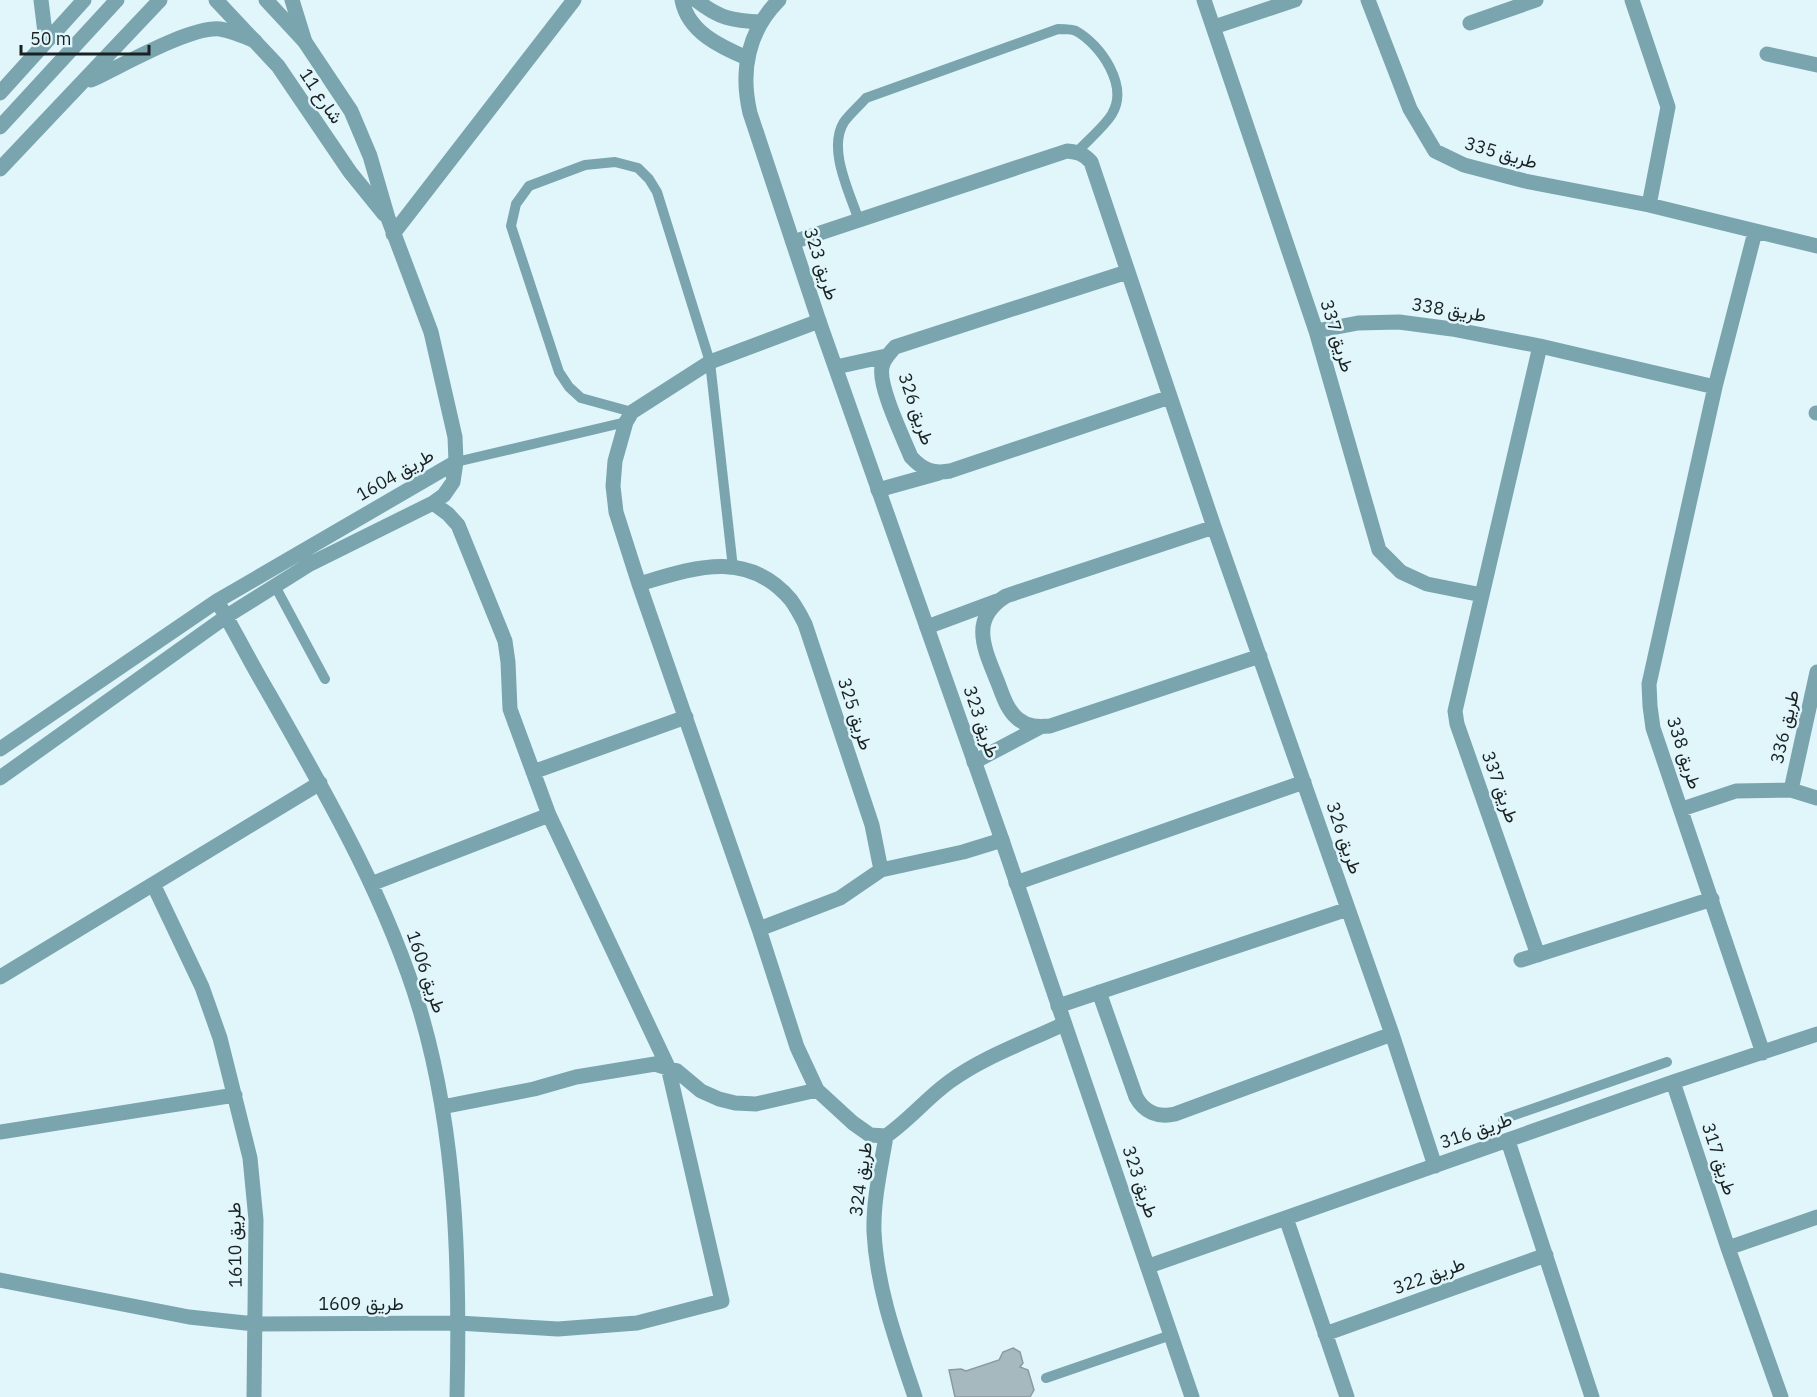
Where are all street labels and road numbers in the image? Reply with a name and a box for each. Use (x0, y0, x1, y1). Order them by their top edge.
street label: شارع 11 (294, 64, 348, 128)
street label: طريق 335 (1462, 131, 1540, 174)
street label: طريق 323 (799, 225, 844, 303)
street label: طريق 338 (1410, 292, 1488, 327)
street label: طريق 337 (1316, 297, 1359, 375)
street label: طريق 326 (893, 370, 940, 448)
street label: طريق 1604 (352, 443, 438, 506)
street label: طريق 325 (833, 675, 878, 753)
street label: طريق 323 (958, 683, 1005, 761)
street label: طريق 336 (1765, 688, 1804, 766)
street label: طريق 338 (1662, 714, 1707, 792)
street label: طريق 337 (1477, 748, 1524, 826)
street label: طريق 326 (1321, 799, 1368, 877)
street label: طريق 1606 (402, 928, 451, 1016)
street label: طريق 316 (1437, 1107, 1515, 1154)
street label: طريق 317 (1697, 1120, 1742, 1198)
street label: طريق 324 (844, 1140, 877, 1218)
street label: طريق 323 (1117, 1143, 1164, 1221)
street label: طريق 1610 (222, 1202, 247, 1288)
street label: طريق 322 (1390, 1252, 1468, 1299)
street label: طريق 1609 (318, 1292, 404, 1315)

